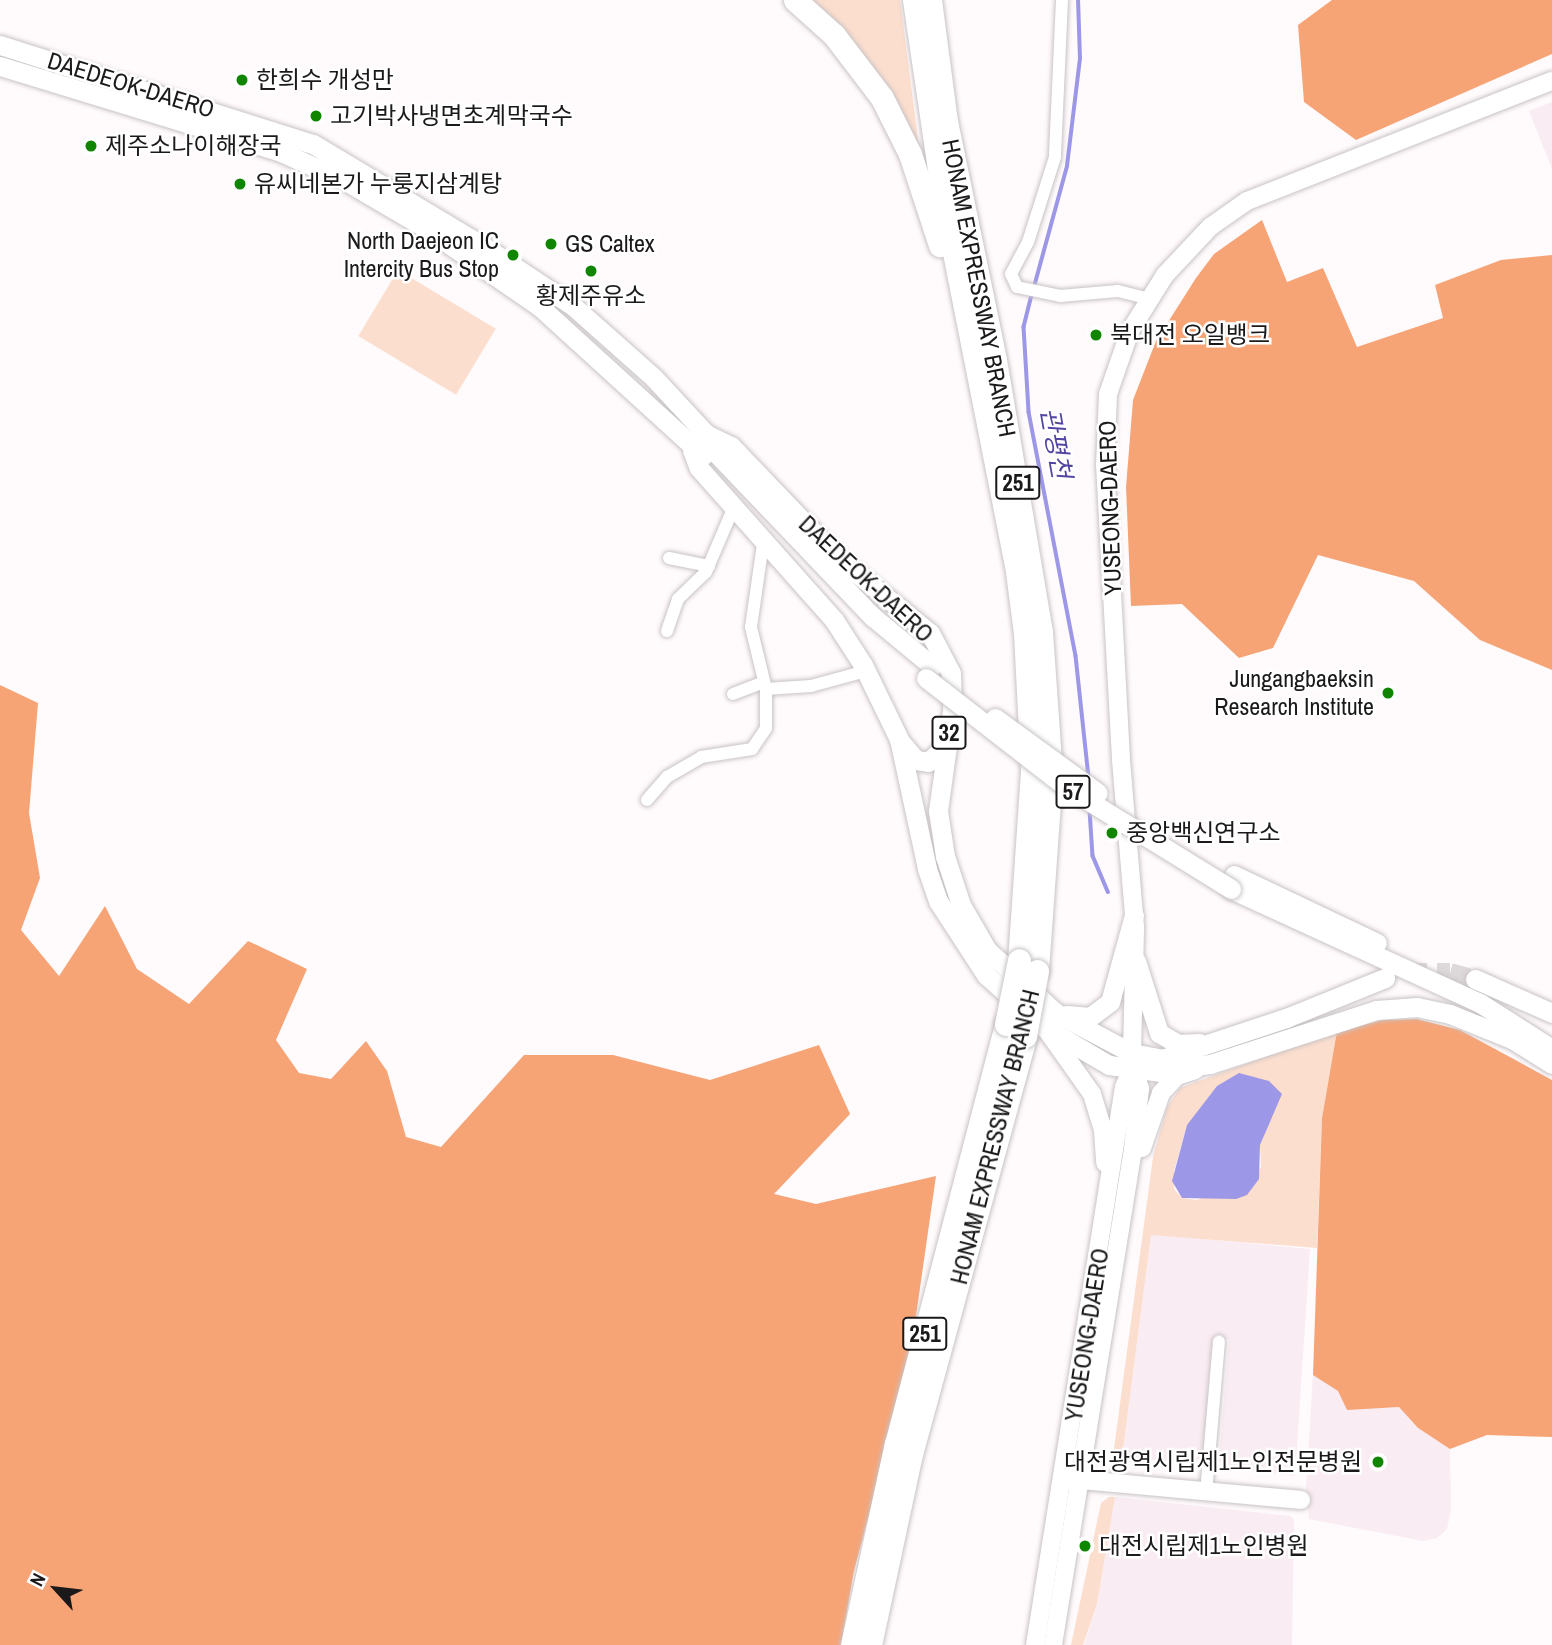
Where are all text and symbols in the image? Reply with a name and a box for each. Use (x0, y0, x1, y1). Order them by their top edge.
street label: DAEDEOK-DAERO (44, 46, 218, 124)
place label: 한희수 개성만 (256, 66, 394, 94)
marker: 한희수 개성만 (234, 72, 250, 88)
place label: 고기박사냉면초계막국수 (330, 102, 573, 130)
marker: 고기박사냉면초계막국수 (308, 108, 324, 124)
place label: 제주소나이해장국 (105, 132, 282, 160)
street label: HONAM EXPRESSWAY BRANCH (936, 137, 1022, 439)
marker: 제주소나이해장국 (83, 138, 99, 154)
place label: 유씨네본가 누룽지삼계탕 (254, 170, 502, 198)
marker: 유씨네본가 누룽지삼계탕 (232, 176, 248, 192)
place label: North Daejeon IC Intercity Bus Stop (344, 227, 499, 283)
place label: GS Caltex (565, 230, 655, 258)
marker: GS Caltex (543, 236, 559, 252)
marker: North Daejeon IC Intercity Bus Stop (505, 247, 521, 263)
marker: 황제주유소 (583, 263, 599, 279)
place label: 황제주유소 (536, 282, 646, 310)
place label: 북대전 오일뱅크 (1110, 321, 1270, 349)
marker: 북대전 오일뱅크 (1088, 327, 1104, 343)
water label: 관평천 (1034, 405, 1078, 481)
street label: YUSEONG-DAERO (1093, 420, 1127, 596)
road number: 251 (995, 463, 1041, 503)
street label: DAEDEOK-DAERO (793, 510, 939, 648)
place label: Jungangbaeksin Research Institute (1214, 665, 1374, 721)
marker: Jungangbaeksin Research Institute (1380, 685, 1396, 701)
road number: 32 (932, 713, 967, 752)
road number: 57 (1056, 772, 1090, 812)
place label: 중앙백신연구소 (1126, 819, 1281, 847)
marker: 중앙백신연구소 (1104, 825, 1120, 841)
street label: HONAM EXPRESSWAY BRANCH (944, 987, 1046, 1287)
street label: YUSEONG-DAERO (1059, 1246, 1115, 1424)
road number: 251 (902, 1315, 948, 1354)
place label: 대전광역시립제1노인전문병원 (1064, 1448, 1362, 1476)
marker: 대전광역시립제1노인전문병원 (1368, 1452, 1388, 1472)
place label: 대전시립제1노인병원 (1099, 1532, 1309, 1560)
marker: 대전시립제1노인병원 (1077, 1538, 1093, 1554)
north arrow (21, 1554, 91, 1624)
text: N (23, 1569, 51, 1590)

